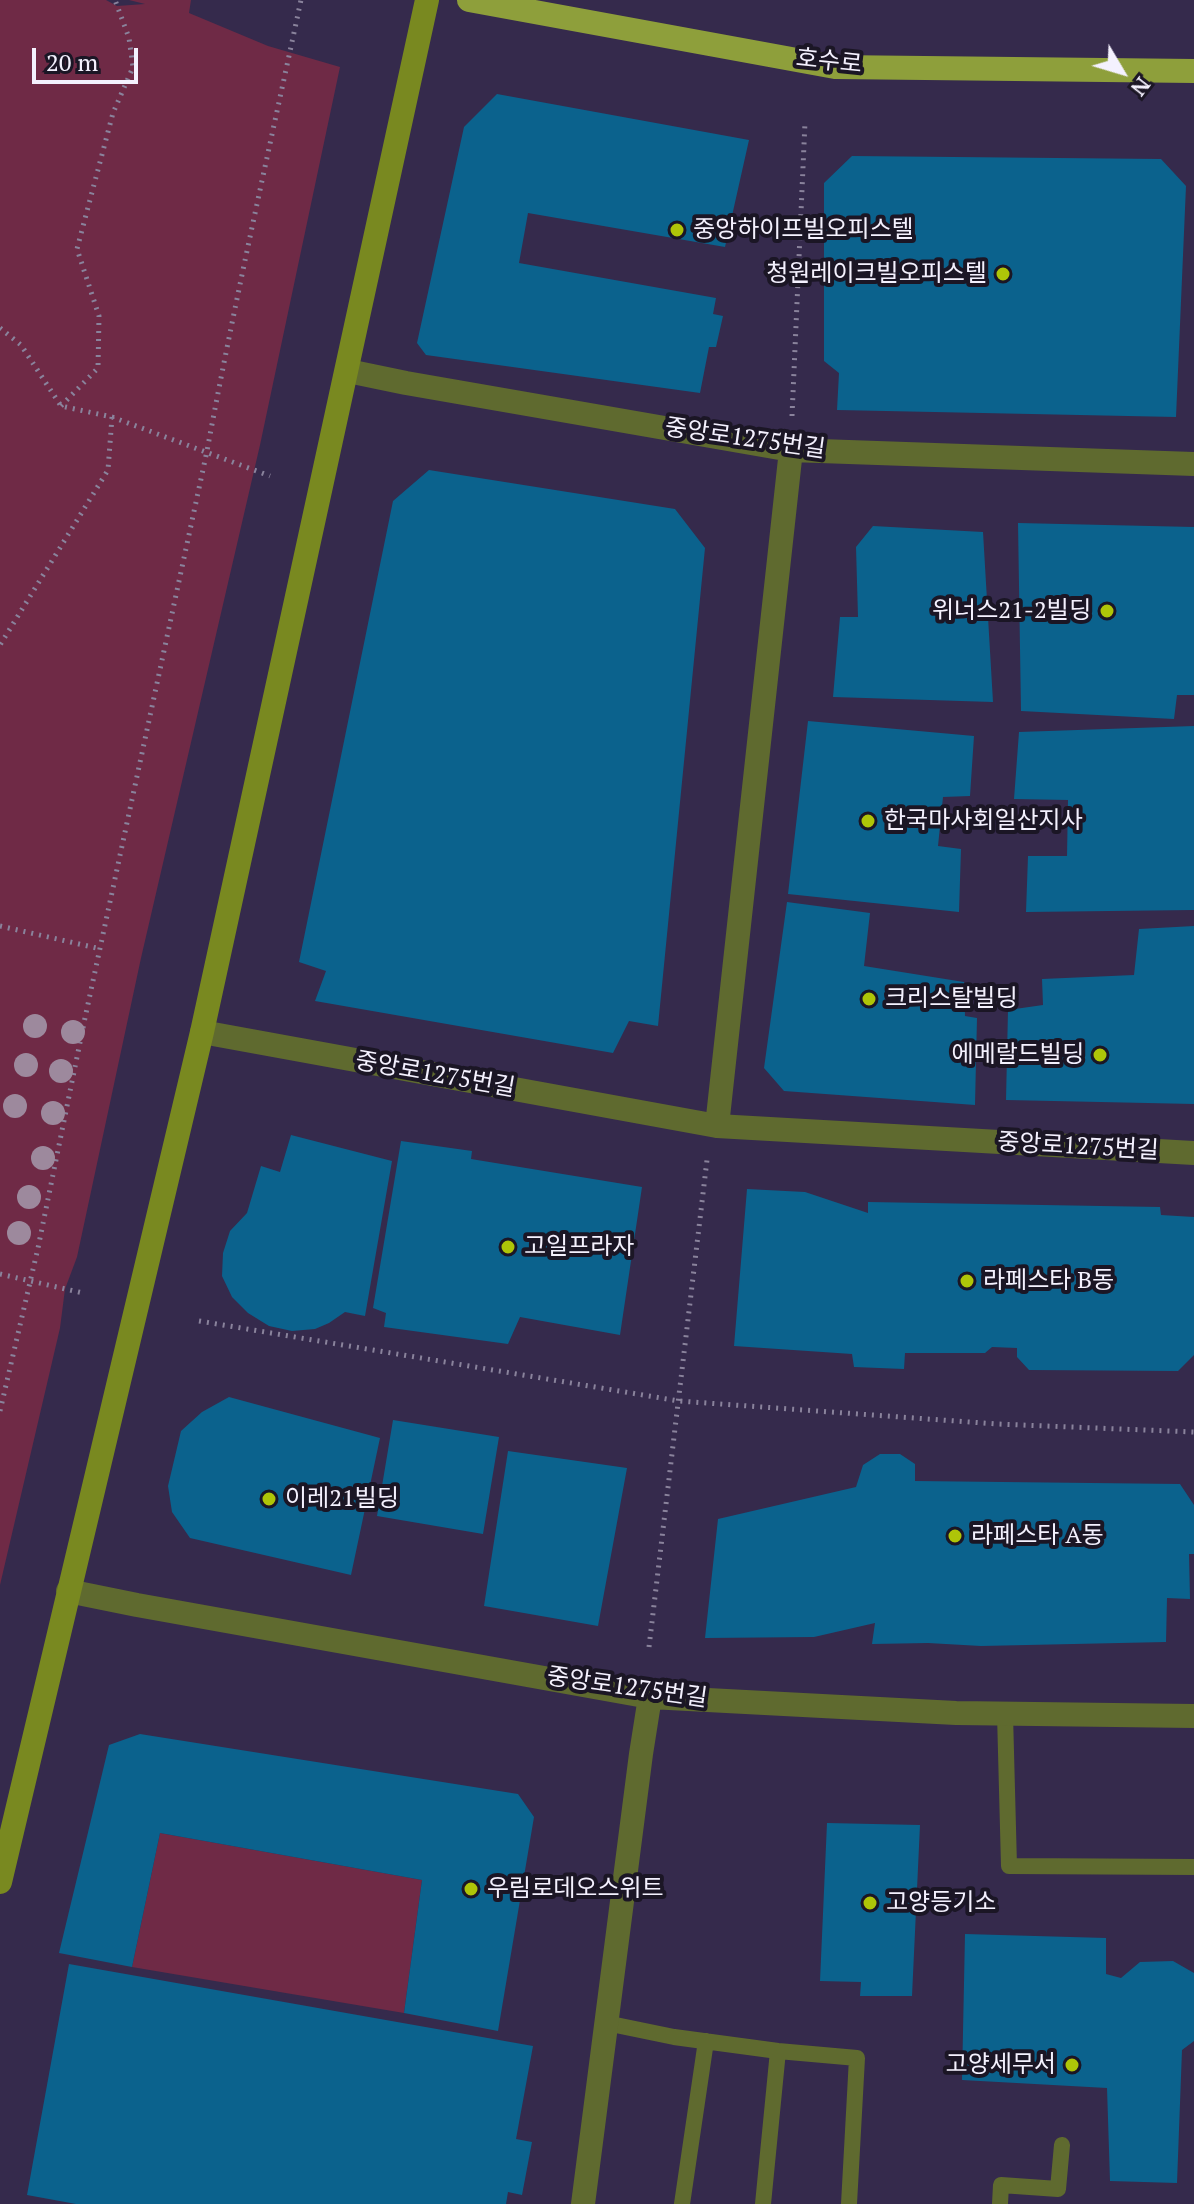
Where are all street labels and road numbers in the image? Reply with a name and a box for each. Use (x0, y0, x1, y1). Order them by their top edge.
street label: 호수로 (795, 44, 863, 80)
street label: 중앙로1275번길 (663, 413, 827, 465)
street label: 중앙로1275번길 (353, 1047, 517, 1103)
street label: 중앙로1275번길 (997, 1128, 1159, 1166)
street label: 중앙로1275번길 (545, 1662, 709, 1714)

